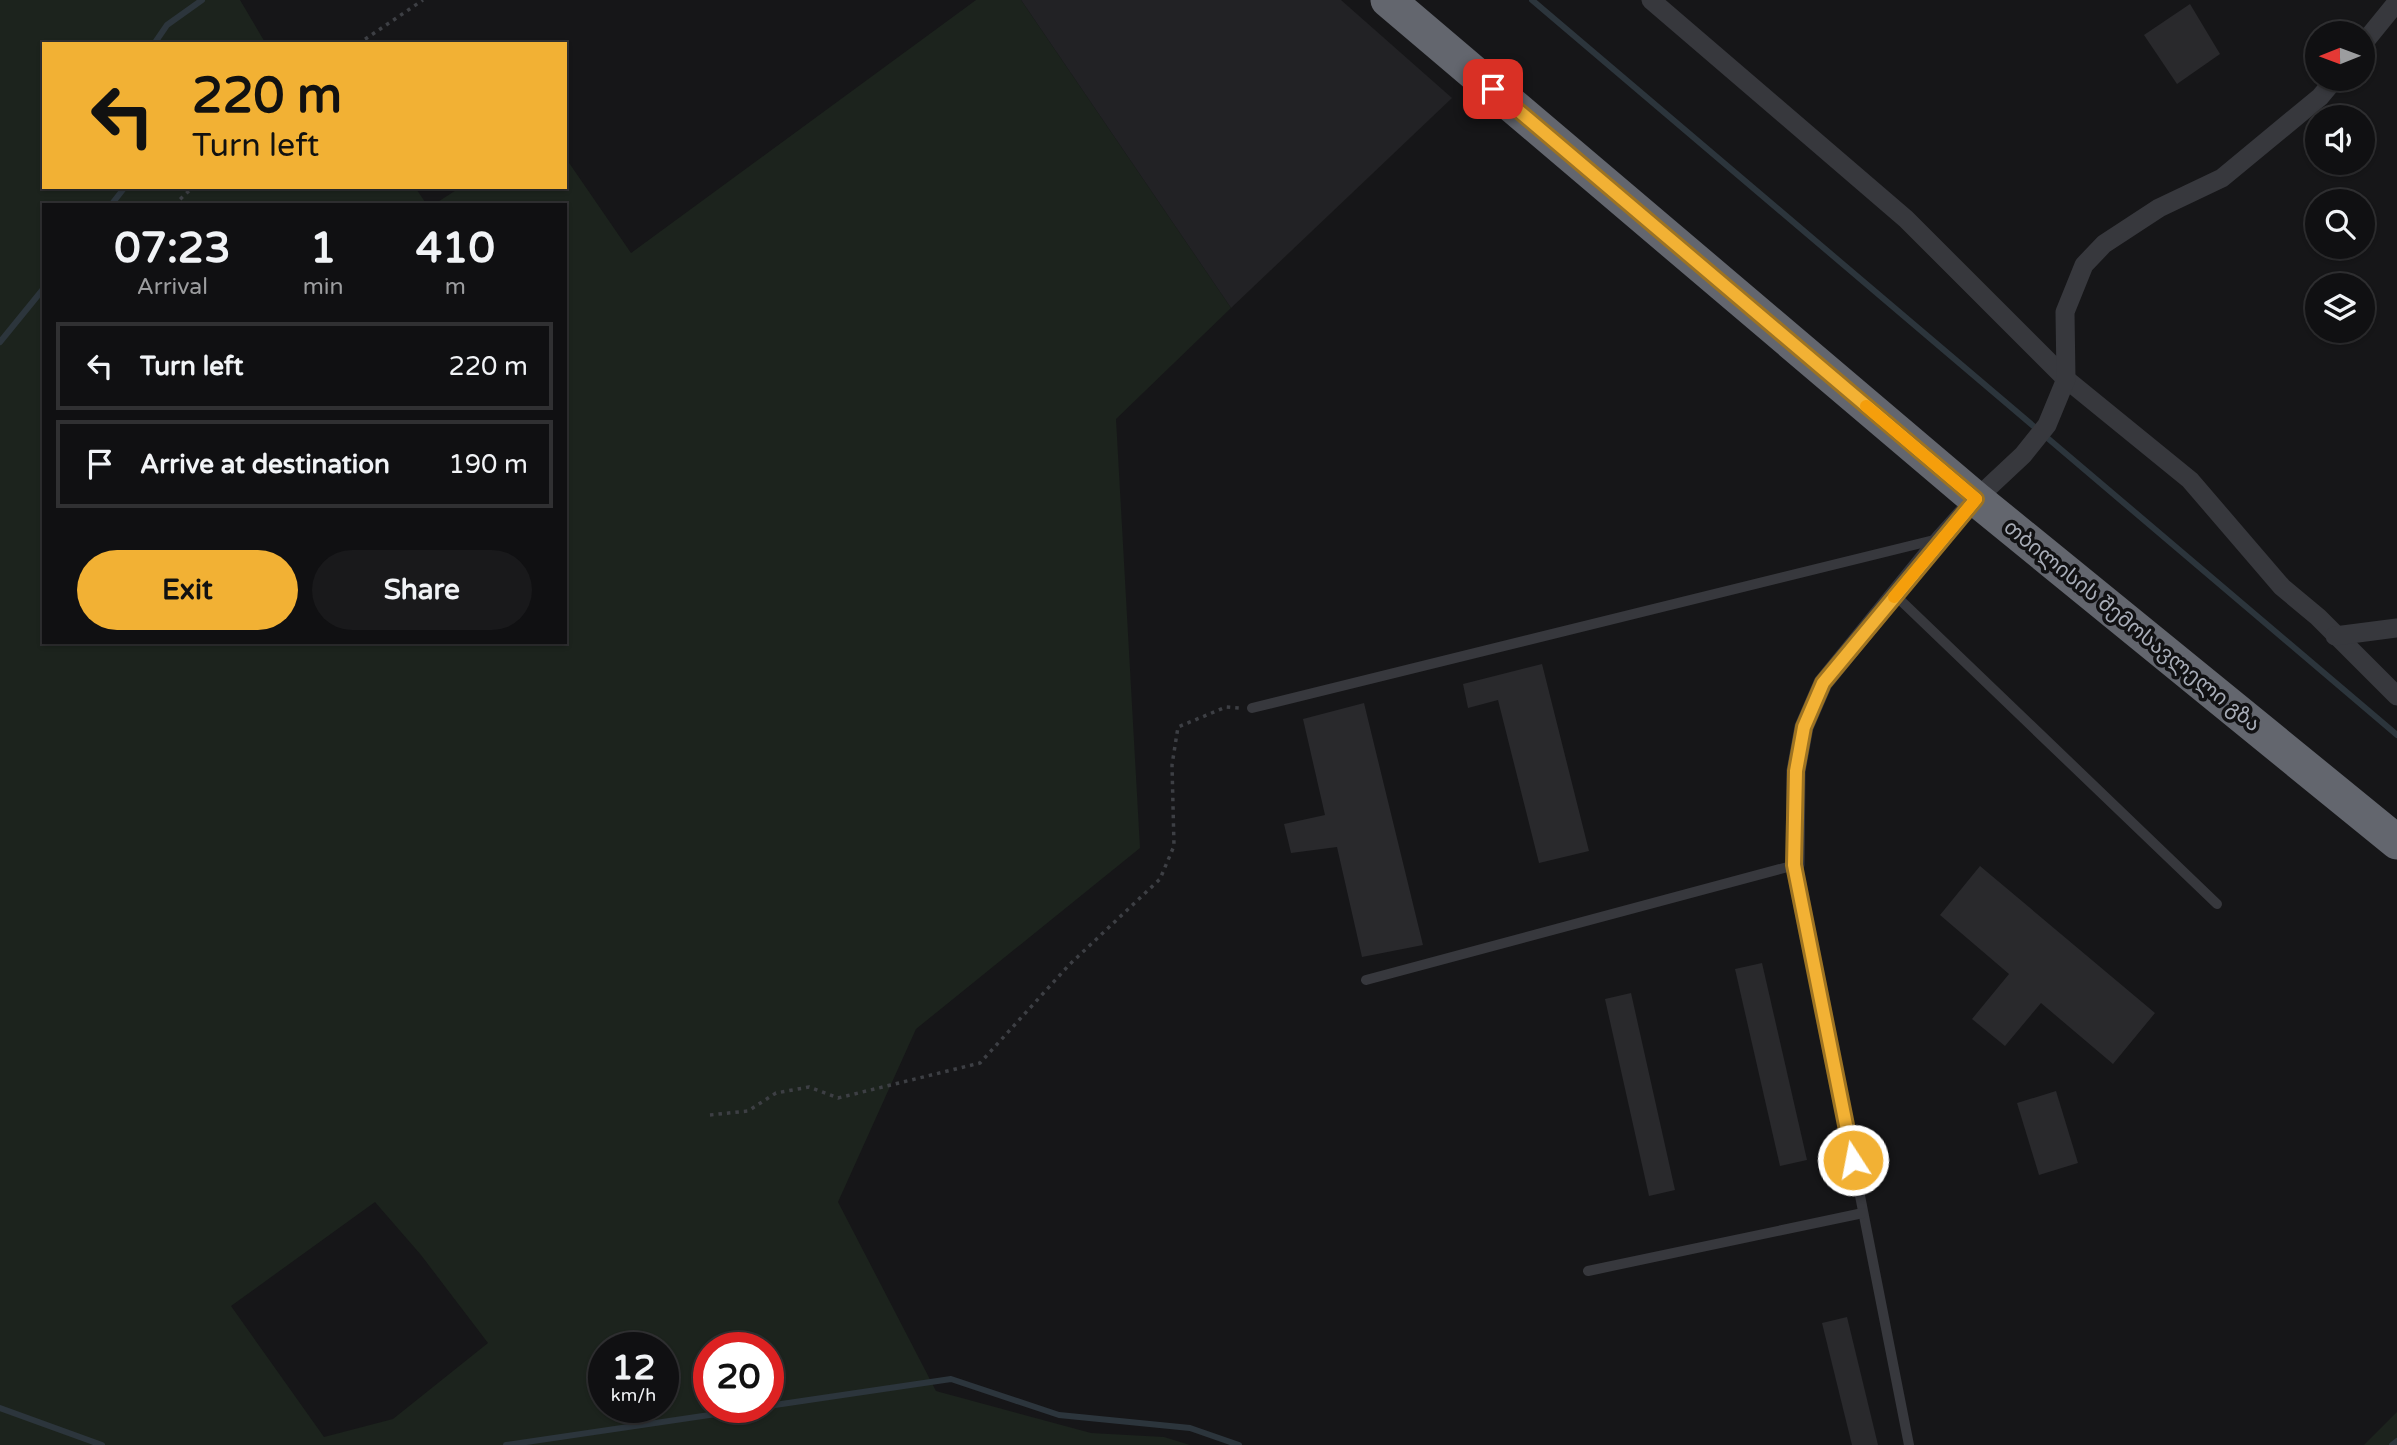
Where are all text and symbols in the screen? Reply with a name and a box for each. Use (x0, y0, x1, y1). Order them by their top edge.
north arrow (2305, 21, 2375, 91)
map controls (2305, 21, 2375, 343)
pin (1463, 59, 1523, 119)
text: 220 m (192, 67, 342, 126)
icon: left (77, 70, 168, 161)
icon: arrive (1474, 70, 1512, 108)
button: sound (2305, 105, 2375, 175)
text: Turn left (192, 127, 319, 165)
button: search (2305, 189, 2375, 259)
text: 07:23 (114, 223, 231, 274)
text: 1 (310, 223, 336, 274)
text: 410 (416, 223, 495, 274)
text: Arrival (137, 273, 208, 301)
text: min (303, 273, 344, 301)
text: m (445, 273, 466, 301)
button: layers (2305, 273, 2375, 343)
icon: left (81, 347, 119, 385)
text: Turn left (140, 351, 243, 382)
text: 220 m (448, 351, 528, 382)
icon: arrive (81, 445, 119, 483)
text: Arrive at destination (140, 449, 390, 480)
text: 190 m (448, 449, 528, 480)
street label: თბილისის შემოსავლელი გზა (1999, 515, 2265, 737)
button: Exit (77, 550, 298, 630)
button: Share (312, 550, 532, 630)
position arrow (1816, 1123, 1890, 1197)
speed limit sign: 20 (693, 1332, 784, 1423)
text: 12 (612, 1347, 655, 1389)
text: km/h (611, 1384, 656, 1406)

